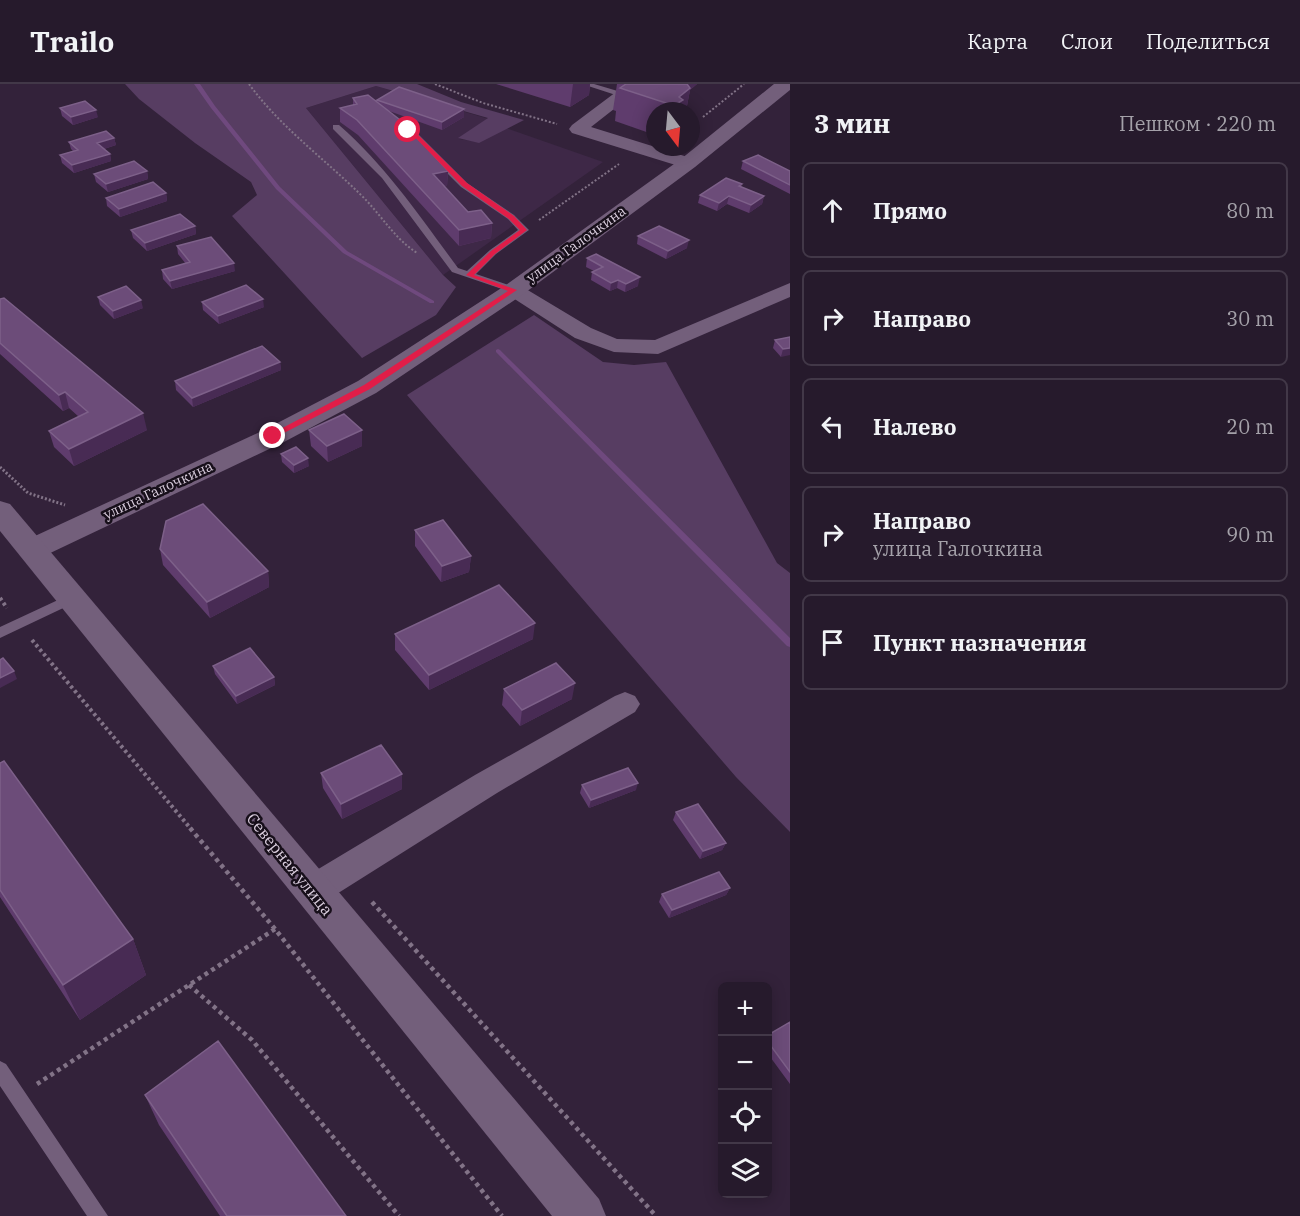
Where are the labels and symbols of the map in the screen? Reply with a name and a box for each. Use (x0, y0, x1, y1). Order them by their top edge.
north arrow (646, 102, 700, 156)
route start (394, 116, 420, 142)
street label: улица Галочкина (523, 202, 630, 286)
route end (259, 422, 285, 448)
street label: улица Галочкина (100, 457, 216, 523)
street label: Северная улица (243, 809, 338, 919)

